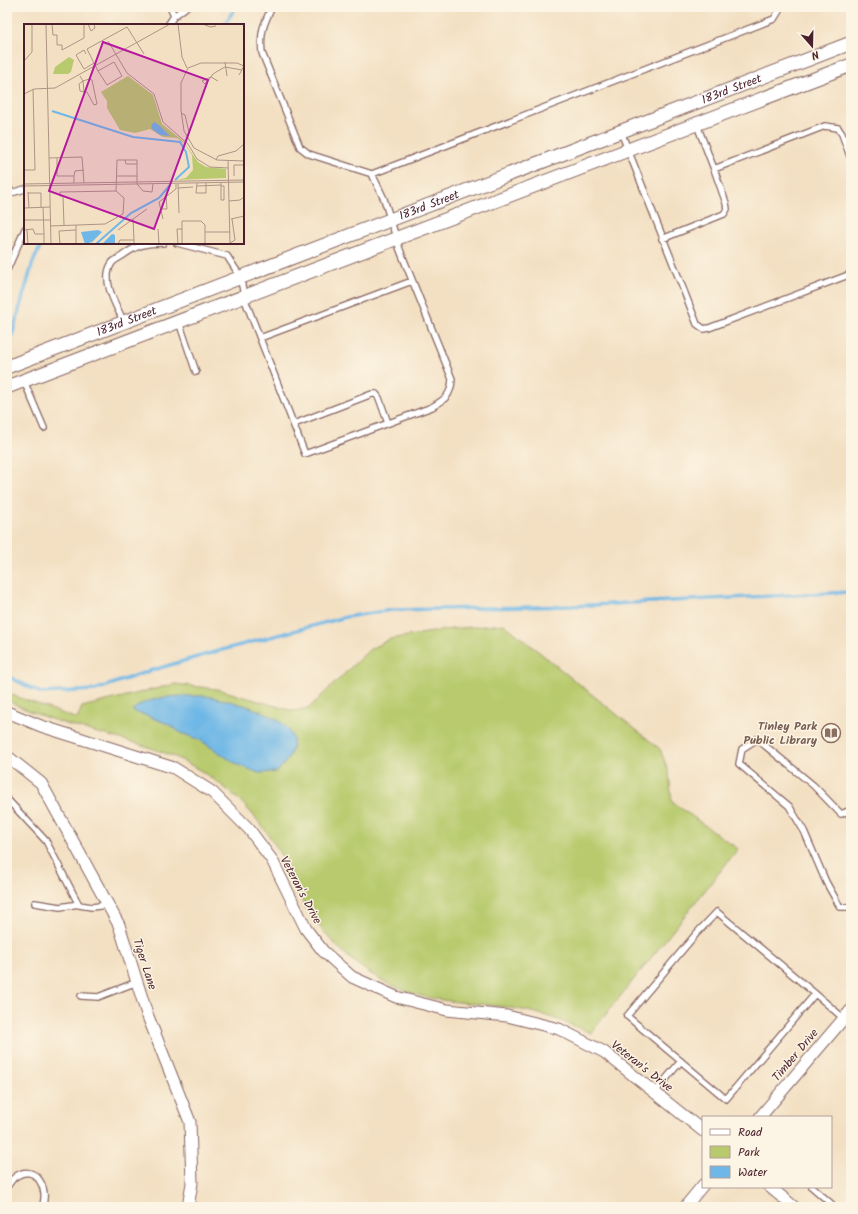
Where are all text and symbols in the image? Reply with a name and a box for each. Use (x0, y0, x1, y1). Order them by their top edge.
inset map (24, 24, 244, 244)
north arrow (792, 26, 832, 66)
text: N (809, 45, 821, 64)
street label: 183rd Street (699, 69, 765, 110)
street label: 183rd Street (396, 185, 462, 226)
street label: 183rd Street (94, 301, 160, 342)
place label: Tinley Park Public Library (743, 717, 818, 750)
library icon: Tinley Park Public Library (820, 722, 842, 744)
street label: Veteran's Drive (275, 853, 327, 928)
street label: Tiger Lane (127, 936, 162, 993)
street label: Timber Drive (767, 1024, 824, 1086)
street label: Veteran's Drive (606, 1036, 677, 1097)
legend (702, 1116, 832, 1188)
text: Road (738, 1123, 763, 1142)
text: Park (738, 1143, 760, 1162)
text: Water (738, 1163, 768, 1182)

